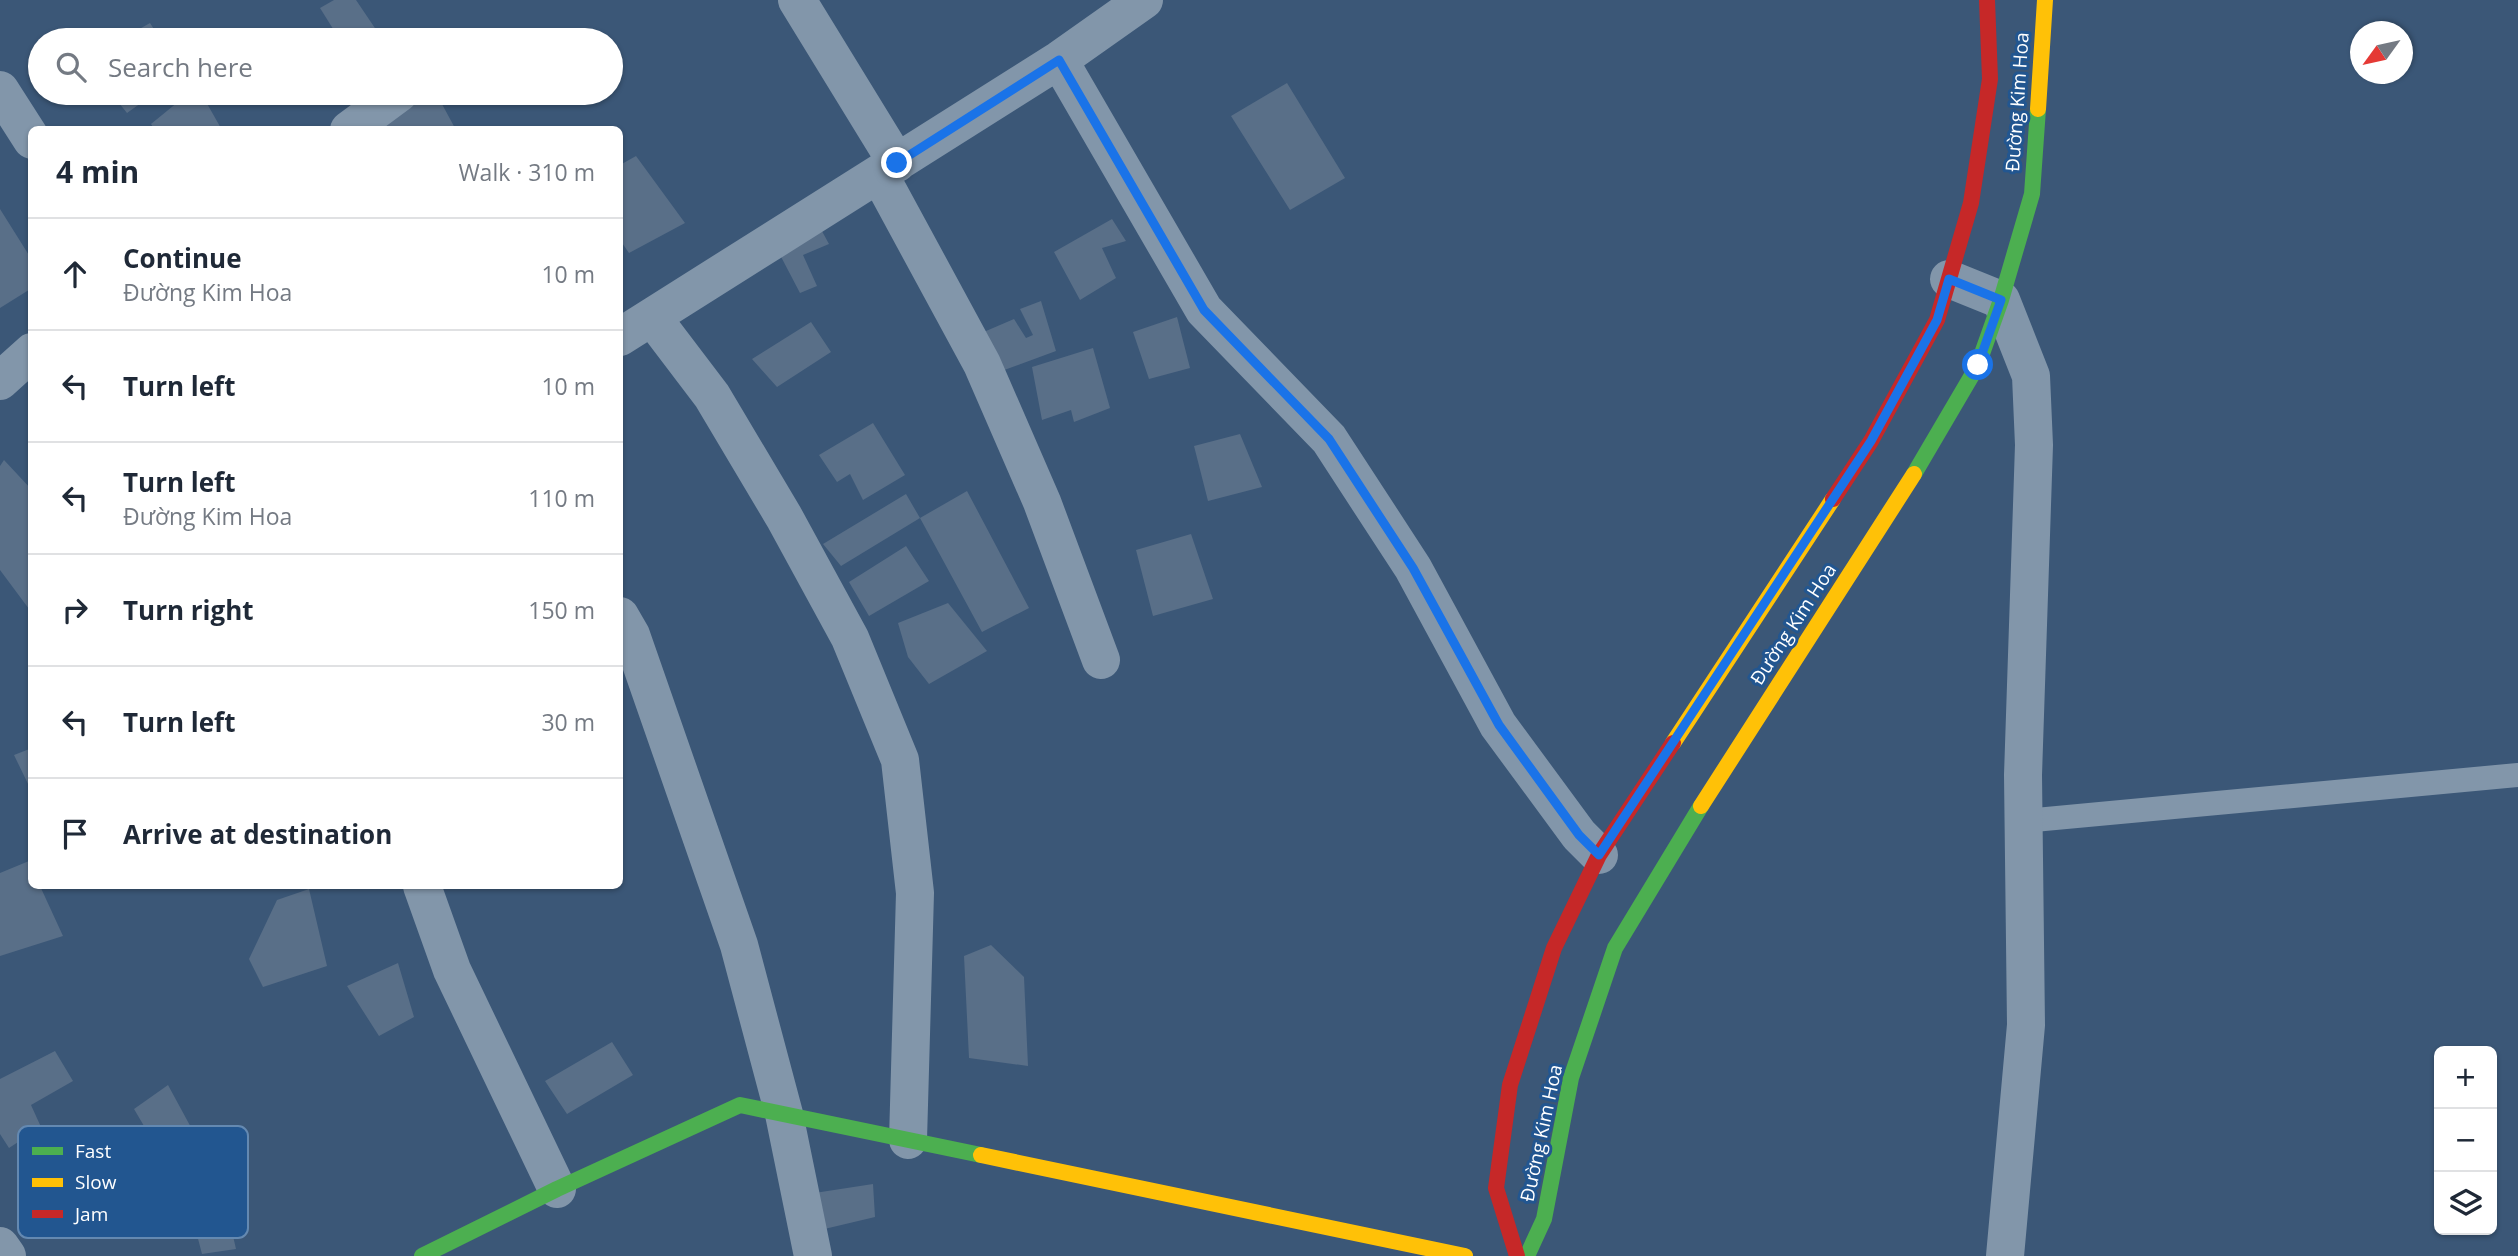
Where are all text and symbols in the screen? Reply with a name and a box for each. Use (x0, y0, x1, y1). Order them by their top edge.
north arrow (2350, 21, 2413, 84)
search box (28, 28, 623, 105)
street label: Đường Kim Hoa (1999, 31, 2035, 173)
icon: search (52, 48, 90, 86)
text: Search here (108, 49, 253, 85)
route end (881, 147, 912, 178)
text: 4 min (56, 151, 139, 192)
text: Walk · 310 m (458, 156, 595, 188)
text: Continue (123, 240, 242, 276)
icon: ahead (56, 255, 94, 293)
text: 10 m (541, 258, 595, 290)
text: Đường Kim Hoa (123, 276, 292, 308)
route start (1962, 349, 1993, 380)
icon: left (56, 367, 94, 405)
text: Turn left (123, 368, 235, 404)
text: 10 m (541, 370, 595, 402)
text: Turn left (123, 464, 235, 500)
icon: left (56, 479, 94, 517)
text: 110 m (528, 482, 595, 514)
text: Đường Kim Hoa (123, 500, 292, 532)
street label: Đường Kim Hoa (1744, 558, 1842, 690)
icon: right (56, 591, 94, 629)
text: Turn right (123, 592, 254, 628)
text: 150 m (528, 594, 595, 626)
icon: left (56, 703, 94, 741)
text: Turn left (123, 704, 235, 740)
text: 30 m (541, 706, 595, 738)
icon: arrive (56, 815, 94, 853)
text: Arrive at destination (123, 816, 392, 852)
map controls (2434, 1046, 2497, 1235)
button: + (2434, 1046, 2497, 1109)
street label: Đường Kim Hoa (1514, 1062, 1568, 1204)
button: − (2434, 1109, 2497, 1172)
legend (18, 1126, 248, 1238)
text: Fast (75, 1138, 111, 1164)
text: Slow (75, 1169, 117, 1195)
button: layers (2434, 1172, 2497, 1235)
text: Jam (73, 1201, 108, 1227)

